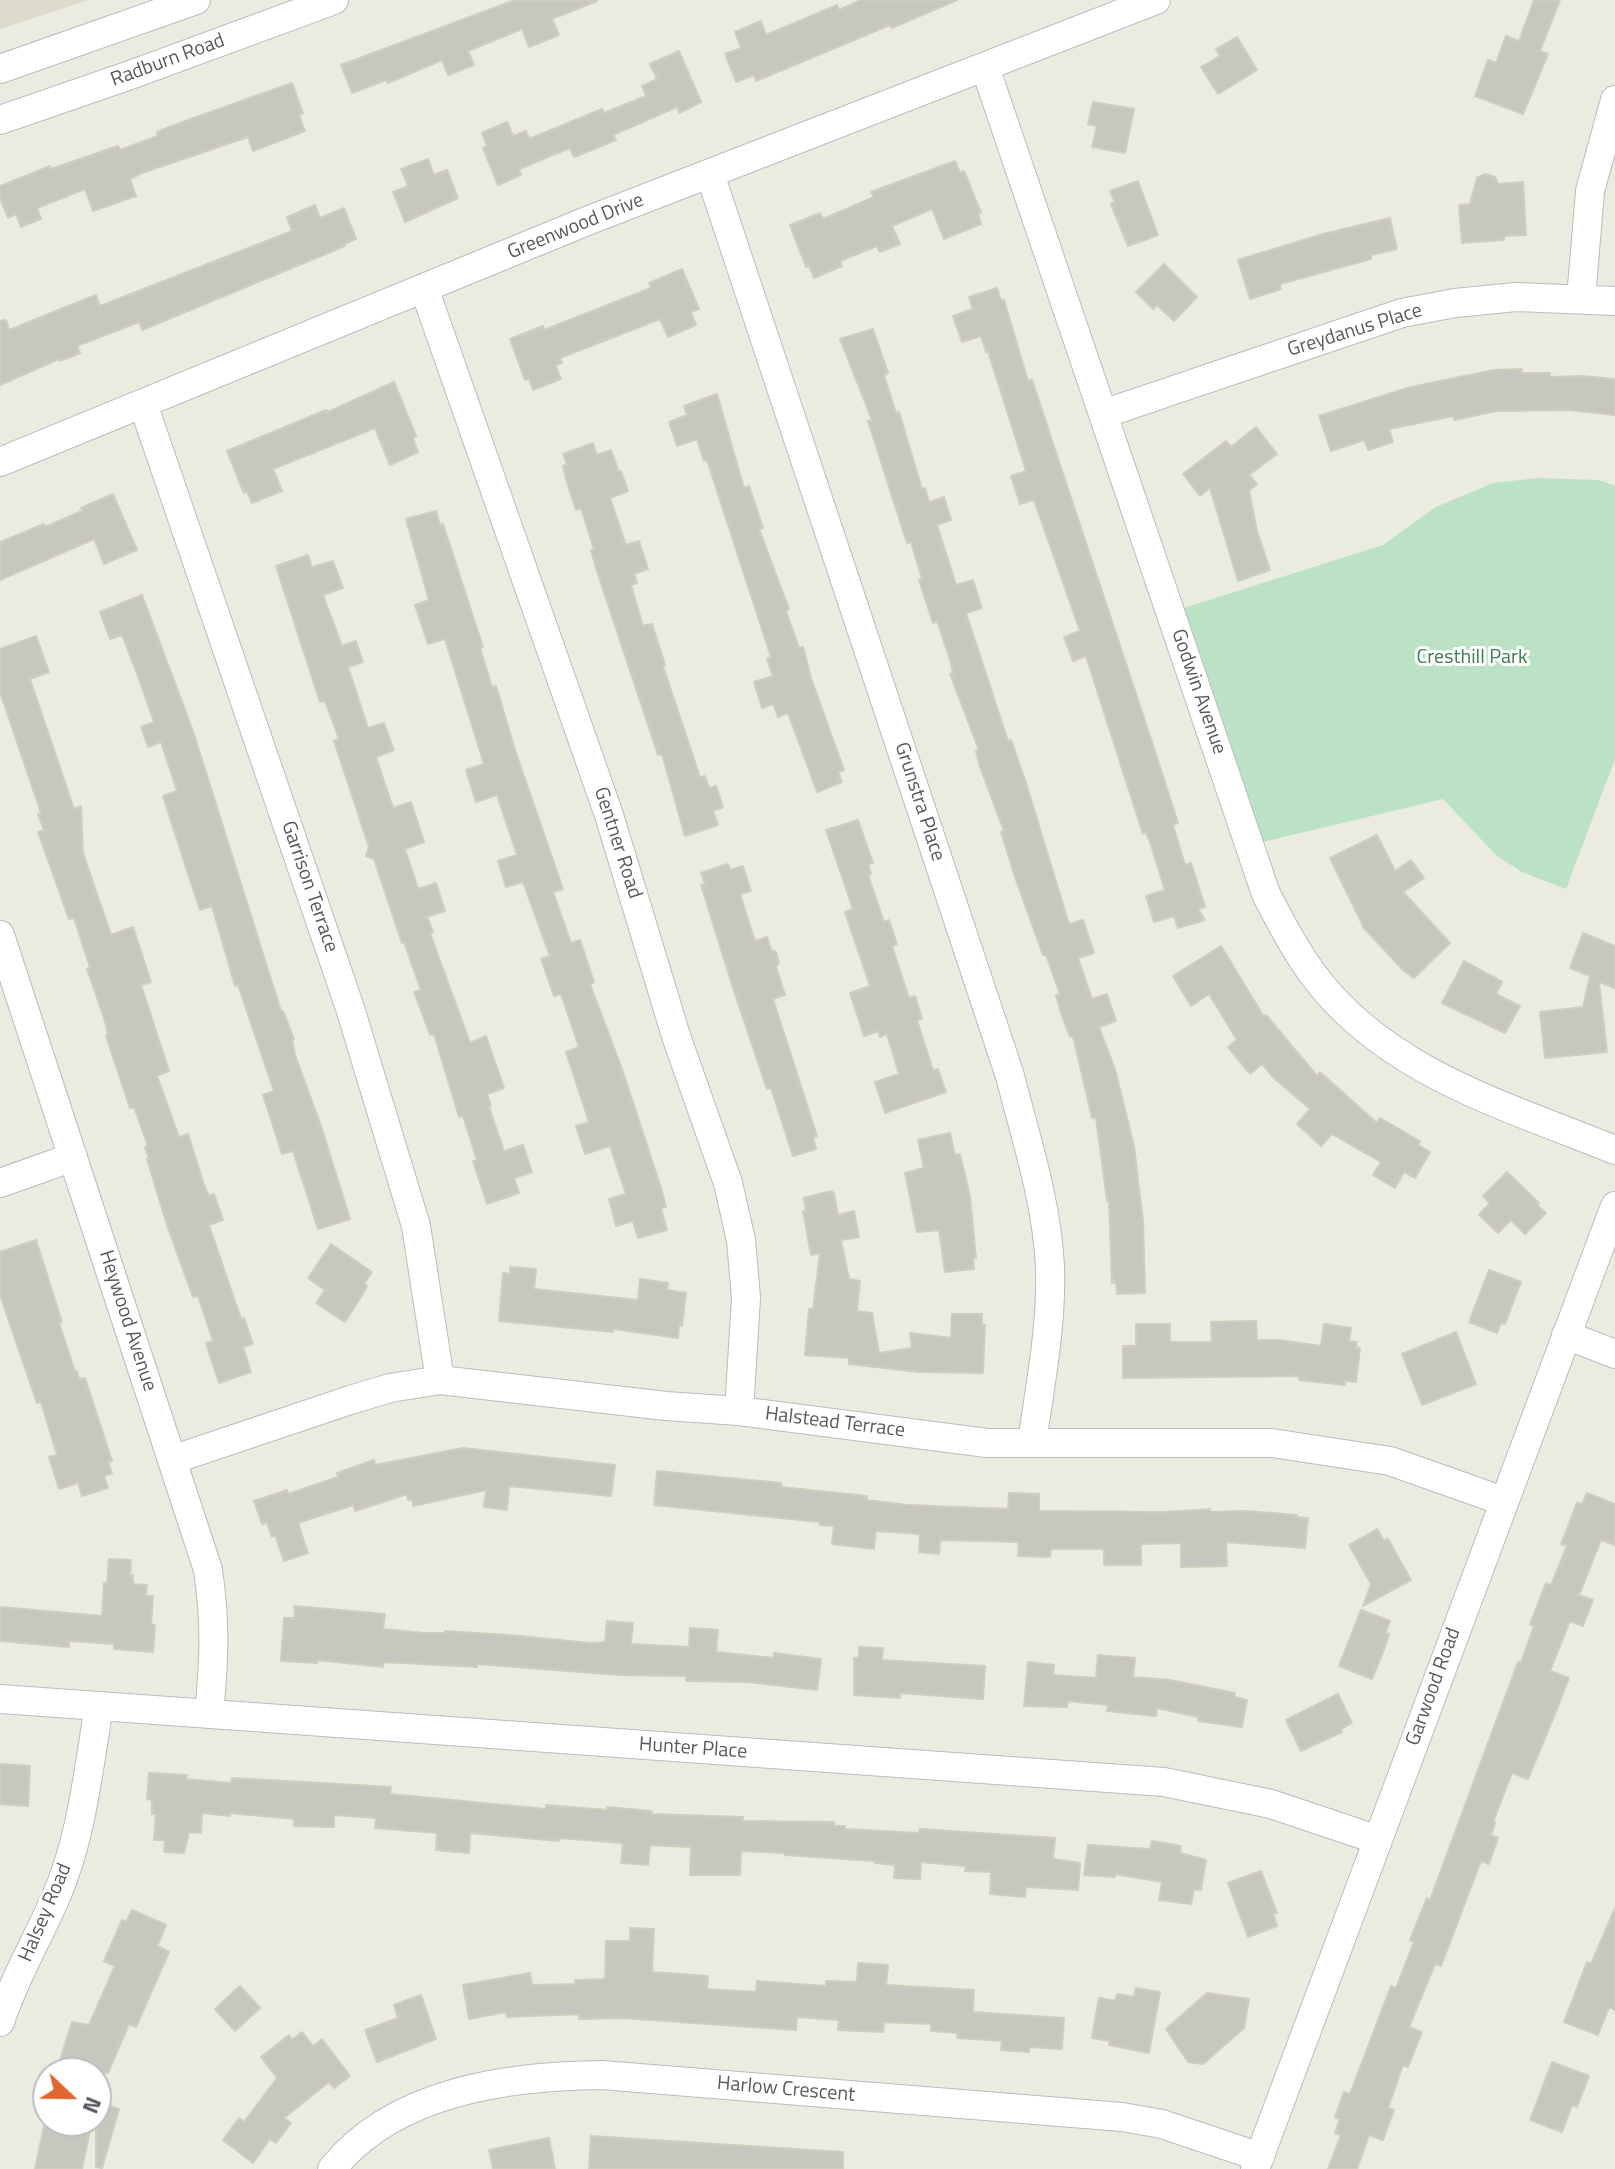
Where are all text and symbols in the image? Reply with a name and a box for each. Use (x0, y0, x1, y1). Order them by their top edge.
street label: Radburn Road (108, 29, 228, 93)
street label: Greenwood Drive (504, 189, 648, 265)
street label: Greydanus Place (1285, 299, 1425, 363)
street label: Godwin Avenue (1165, 626, 1231, 758)
park label: Cresthill Park (1417, 646, 1527, 670)
street label: Grunstra Place (889, 740, 949, 864)
street label: Gentner Road (588, 784, 646, 902)
street label: Garrison Terrace (275, 818, 343, 956)
street label: Heywood Avenue (93, 1247, 161, 1395)
street label: Halstead Terrace (764, 1403, 906, 1443)
street label: Garwood Road (1402, 1625, 1466, 1749)
street label: Hunter Place (638, 1733, 748, 1765)
street label: Halsey Road (14, 1860, 78, 1966)
north arrow (32, 2057, 112, 2137)
street label: Harlow Crescent (716, 2072, 856, 2108)
text: N (74, 2092, 111, 2119)

